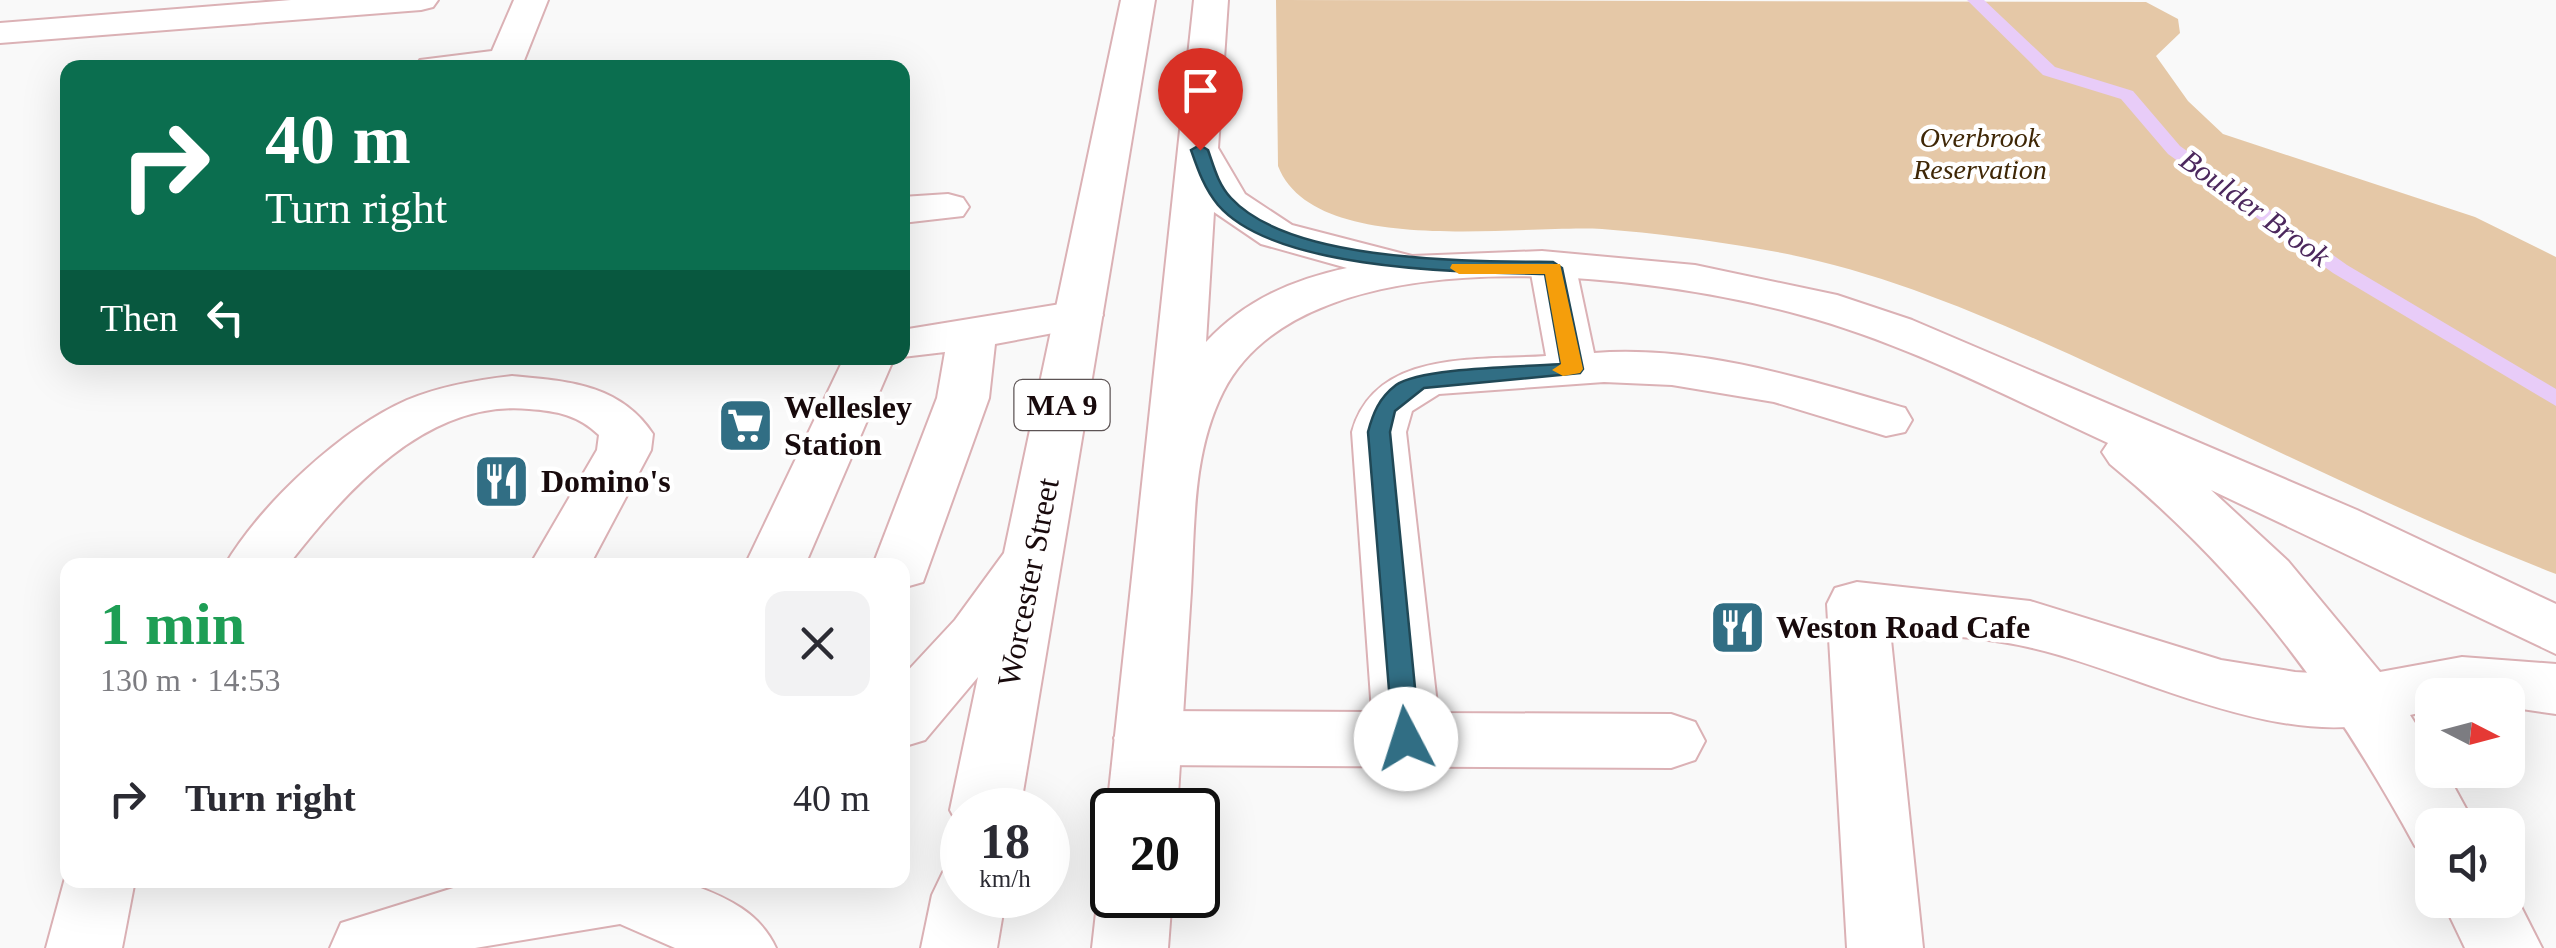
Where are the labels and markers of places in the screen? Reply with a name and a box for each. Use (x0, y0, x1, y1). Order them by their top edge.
pin (1158, 48, 1243, 151)
place label: Wellesley Station (784, 389, 912, 462)
supermarket icon: Wellesley Station (715, 395, 775, 455)
restaurant icon: Domino's (472, 451, 532, 511)
place label: Domino's (541, 463, 671, 499)
restaurant icon: Weston Road Cafe (1707, 597, 1767, 657)
place label: Weston Road Cafe (1776, 609, 2030, 645)

